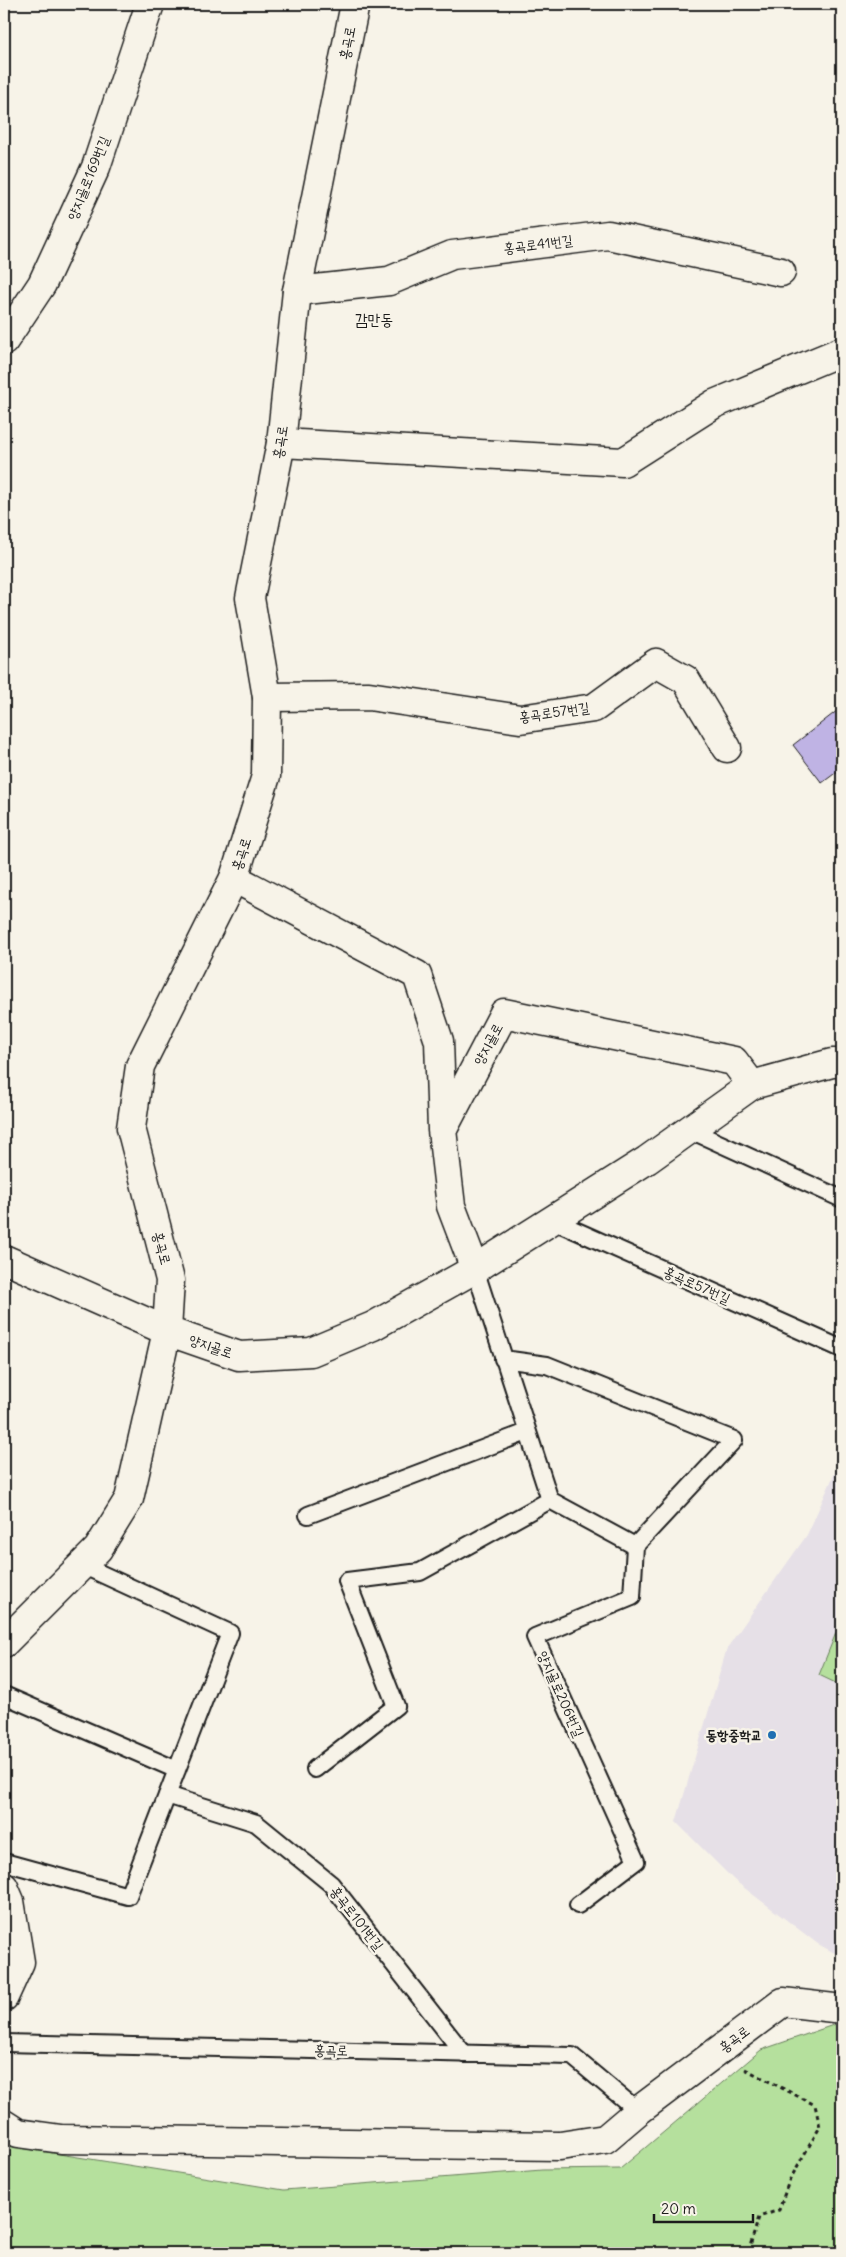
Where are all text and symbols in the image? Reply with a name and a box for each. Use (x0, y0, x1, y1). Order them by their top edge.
street label: 홍곡로 (335, 25, 359, 61)
street label: 양지골로169번길 (63, 133, 113, 223)
street label: 홍곡로41번길 (502, 231, 574, 257)
district label: 감만동 (355, 309, 393, 329)
street label: 홍곡로 (268, 424, 292, 460)
street label: 홍곡로57번길 (517, 698, 591, 726)
street label: 홍곡로 (227, 835, 255, 873)
street label: 양지골로 (469, 1020, 507, 1068)
street label: 홍곡로 (149, 1229, 175, 1267)
street label: 홍곡로57번길 (661, 1262, 734, 1308)
street label: 양지골로 (187, 1330, 235, 1362)
street label: 양지골로206번길 (534, 1648, 588, 1741)
place label: 동항중학교 (706, 1726, 762, 1744)
marker: 동항중학교 (766, 1729, 778, 1741)
street label: 홍곡로101번길 (326, 1882, 388, 1954)
street label: 홍곡로 (715, 2022, 753, 2056)
street label: 홍곡로 (314, 2041, 348, 2059)
scale bar (654, 2192, 752, 2224)
text: 20 m (661, 2199, 696, 2218)

